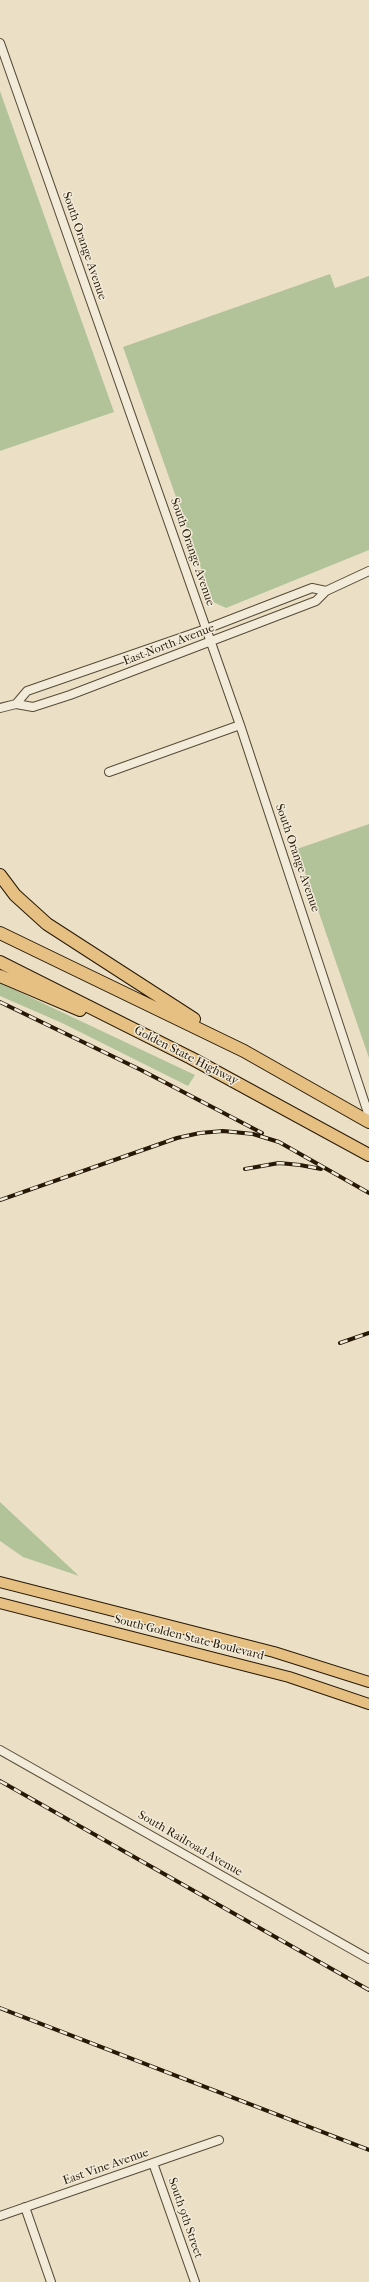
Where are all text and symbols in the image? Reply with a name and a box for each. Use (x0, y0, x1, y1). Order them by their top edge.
street label: South Orange Avenue (59, 190, 109, 302)
street label: South Orange Avenue (167, 496, 217, 608)
street label: East North Avenue (121, 621, 217, 669)
street label: South Orange Avenue (272, 802, 322, 914)
street label: Golden State Highway (132, 1023, 240, 1089)
street label: South Golden State Boulevard (113, 1612, 265, 1664)
street label: South Railroad Avenue (135, 1808, 245, 1880)
street label: East Vine Avenue (61, 2146, 151, 2188)
street label: South 9th Street (165, 2176, 205, 2260)

